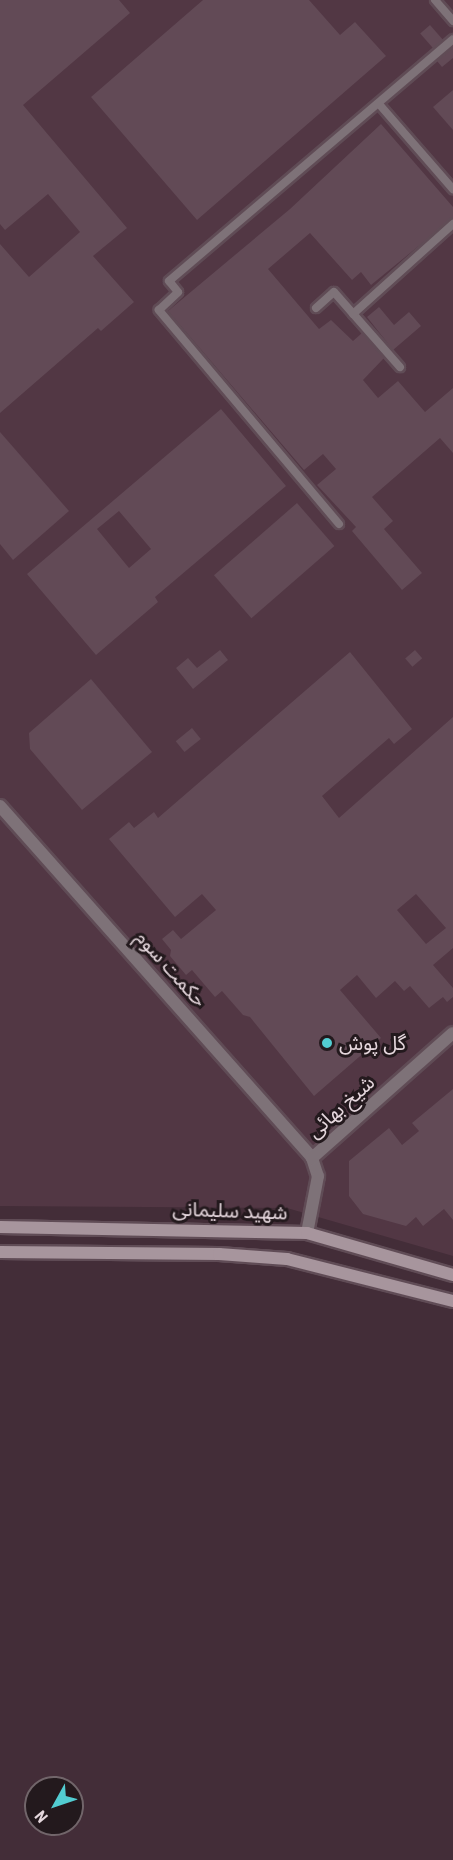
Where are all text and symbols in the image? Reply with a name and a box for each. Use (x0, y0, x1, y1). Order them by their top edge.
street label: حکمت سوم (130, 926, 212, 1012)
place label: گل پوش (339, 1031, 406, 1055)
marker: گل پوش (320, 1036, 334, 1050)
street label: شیخ بهائی (302, 1071, 380, 1143)
street label: شهید سلیمانی (172, 1197, 288, 1225)
north arrow (24, 1776, 84, 1836)
text: N (31, 1807, 52, 1826)

